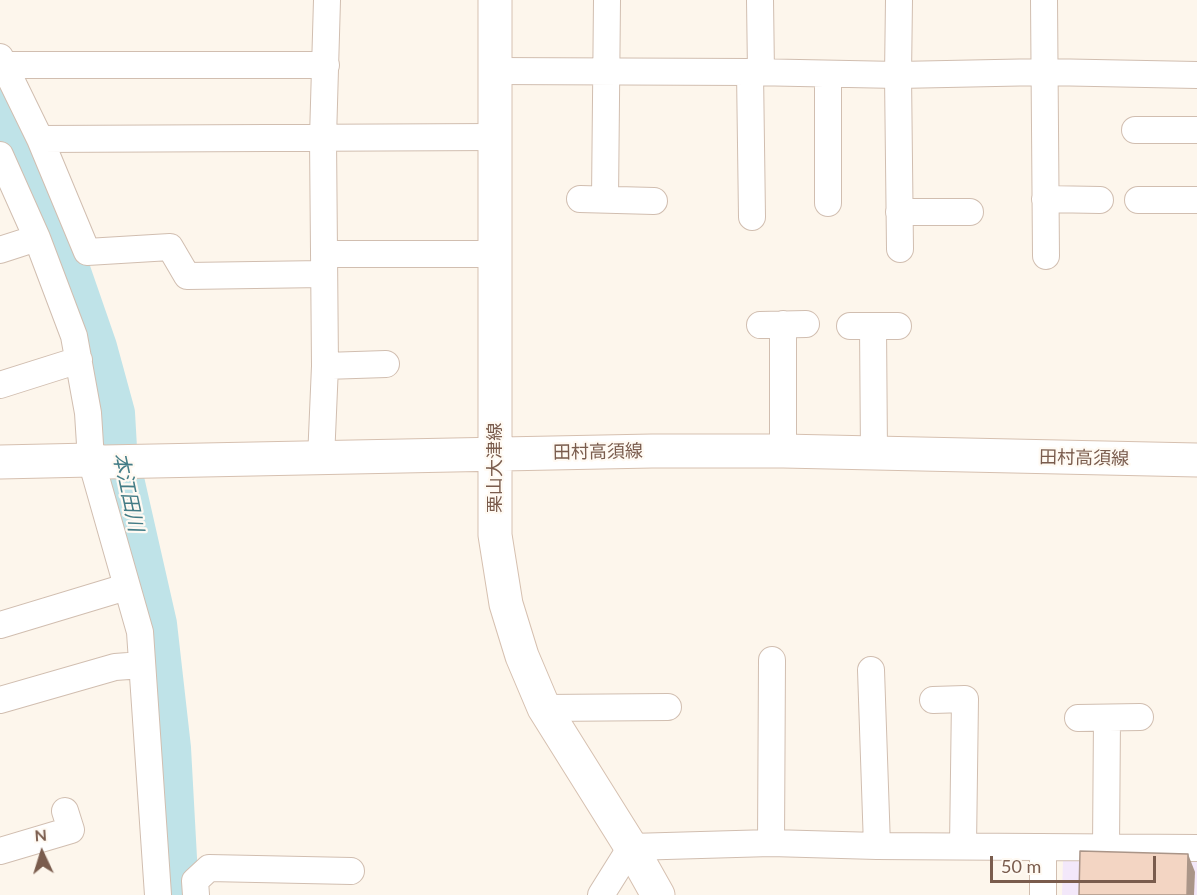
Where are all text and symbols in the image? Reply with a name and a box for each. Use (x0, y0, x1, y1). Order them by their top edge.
street label: 栗山大津線 (484, 423, 506, 513)
street label: 田村高須線 (553, 440, 643, 464)
street label: 田村高須線 (1039, 446, 1129, 470)
water label: 本江田川 (108, 450, 148, 534)
north arrow (12, 823, 72, 883)
text: N (34, 825, 48, 844)
scale bar (993, 844, 1160, 882)
text: 50 m (1001, 855, 1041, 877)

